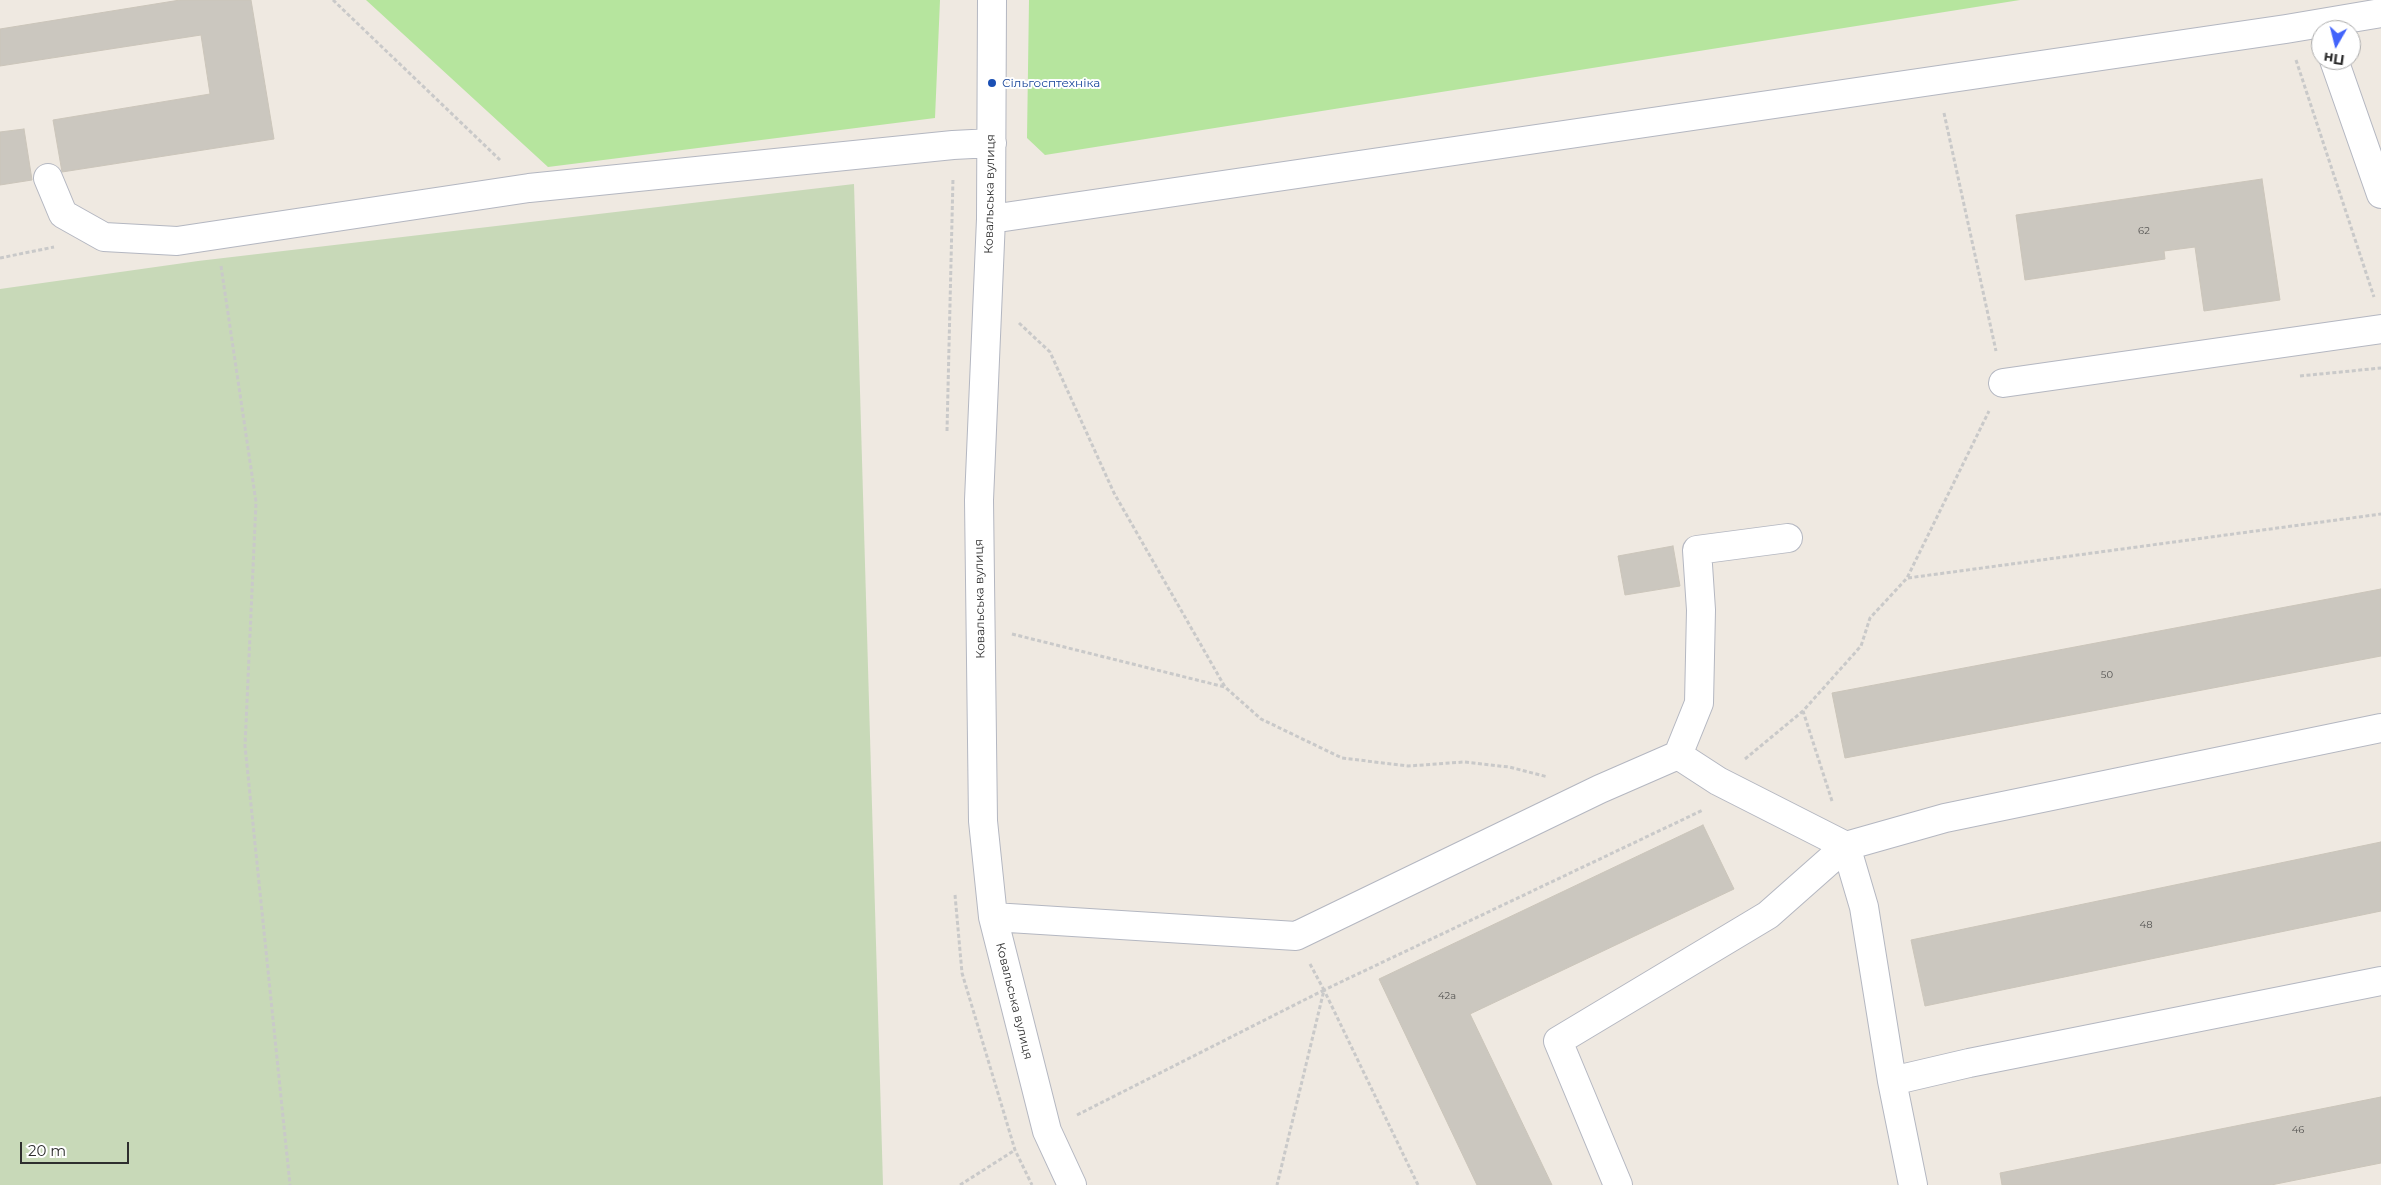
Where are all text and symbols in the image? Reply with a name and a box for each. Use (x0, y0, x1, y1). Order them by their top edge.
north arrow (2311, 20, 2361, 70)
text: Пн (2322, 48, 2346, 69)
place label: Сільгосптехніка (1002, 76, 1100, 90)
marker: Сільгосптехніка (986, 77, 998, 89)
street label: Ковальська вулиця (982, 134, 998, 254)
house number: 62 (2138, 225, 2150, 237)
street label: Ковальська вулиця (972, 539, 988, 659)
house number: 50 (2101, 669, 2113, 681)
house number: 48 (2139, 919, 2153, 931)
street label: Ковальська вулиця (993, 941, 1035, 1061)
house number: 42а (1438, 990, 1456, 1002)
house number: 46 (2292, 1124, 2304, 1136)
scale bar (22, 1132, 131, 1164)
text: 20 m (28, 1141, 66, 1160)

